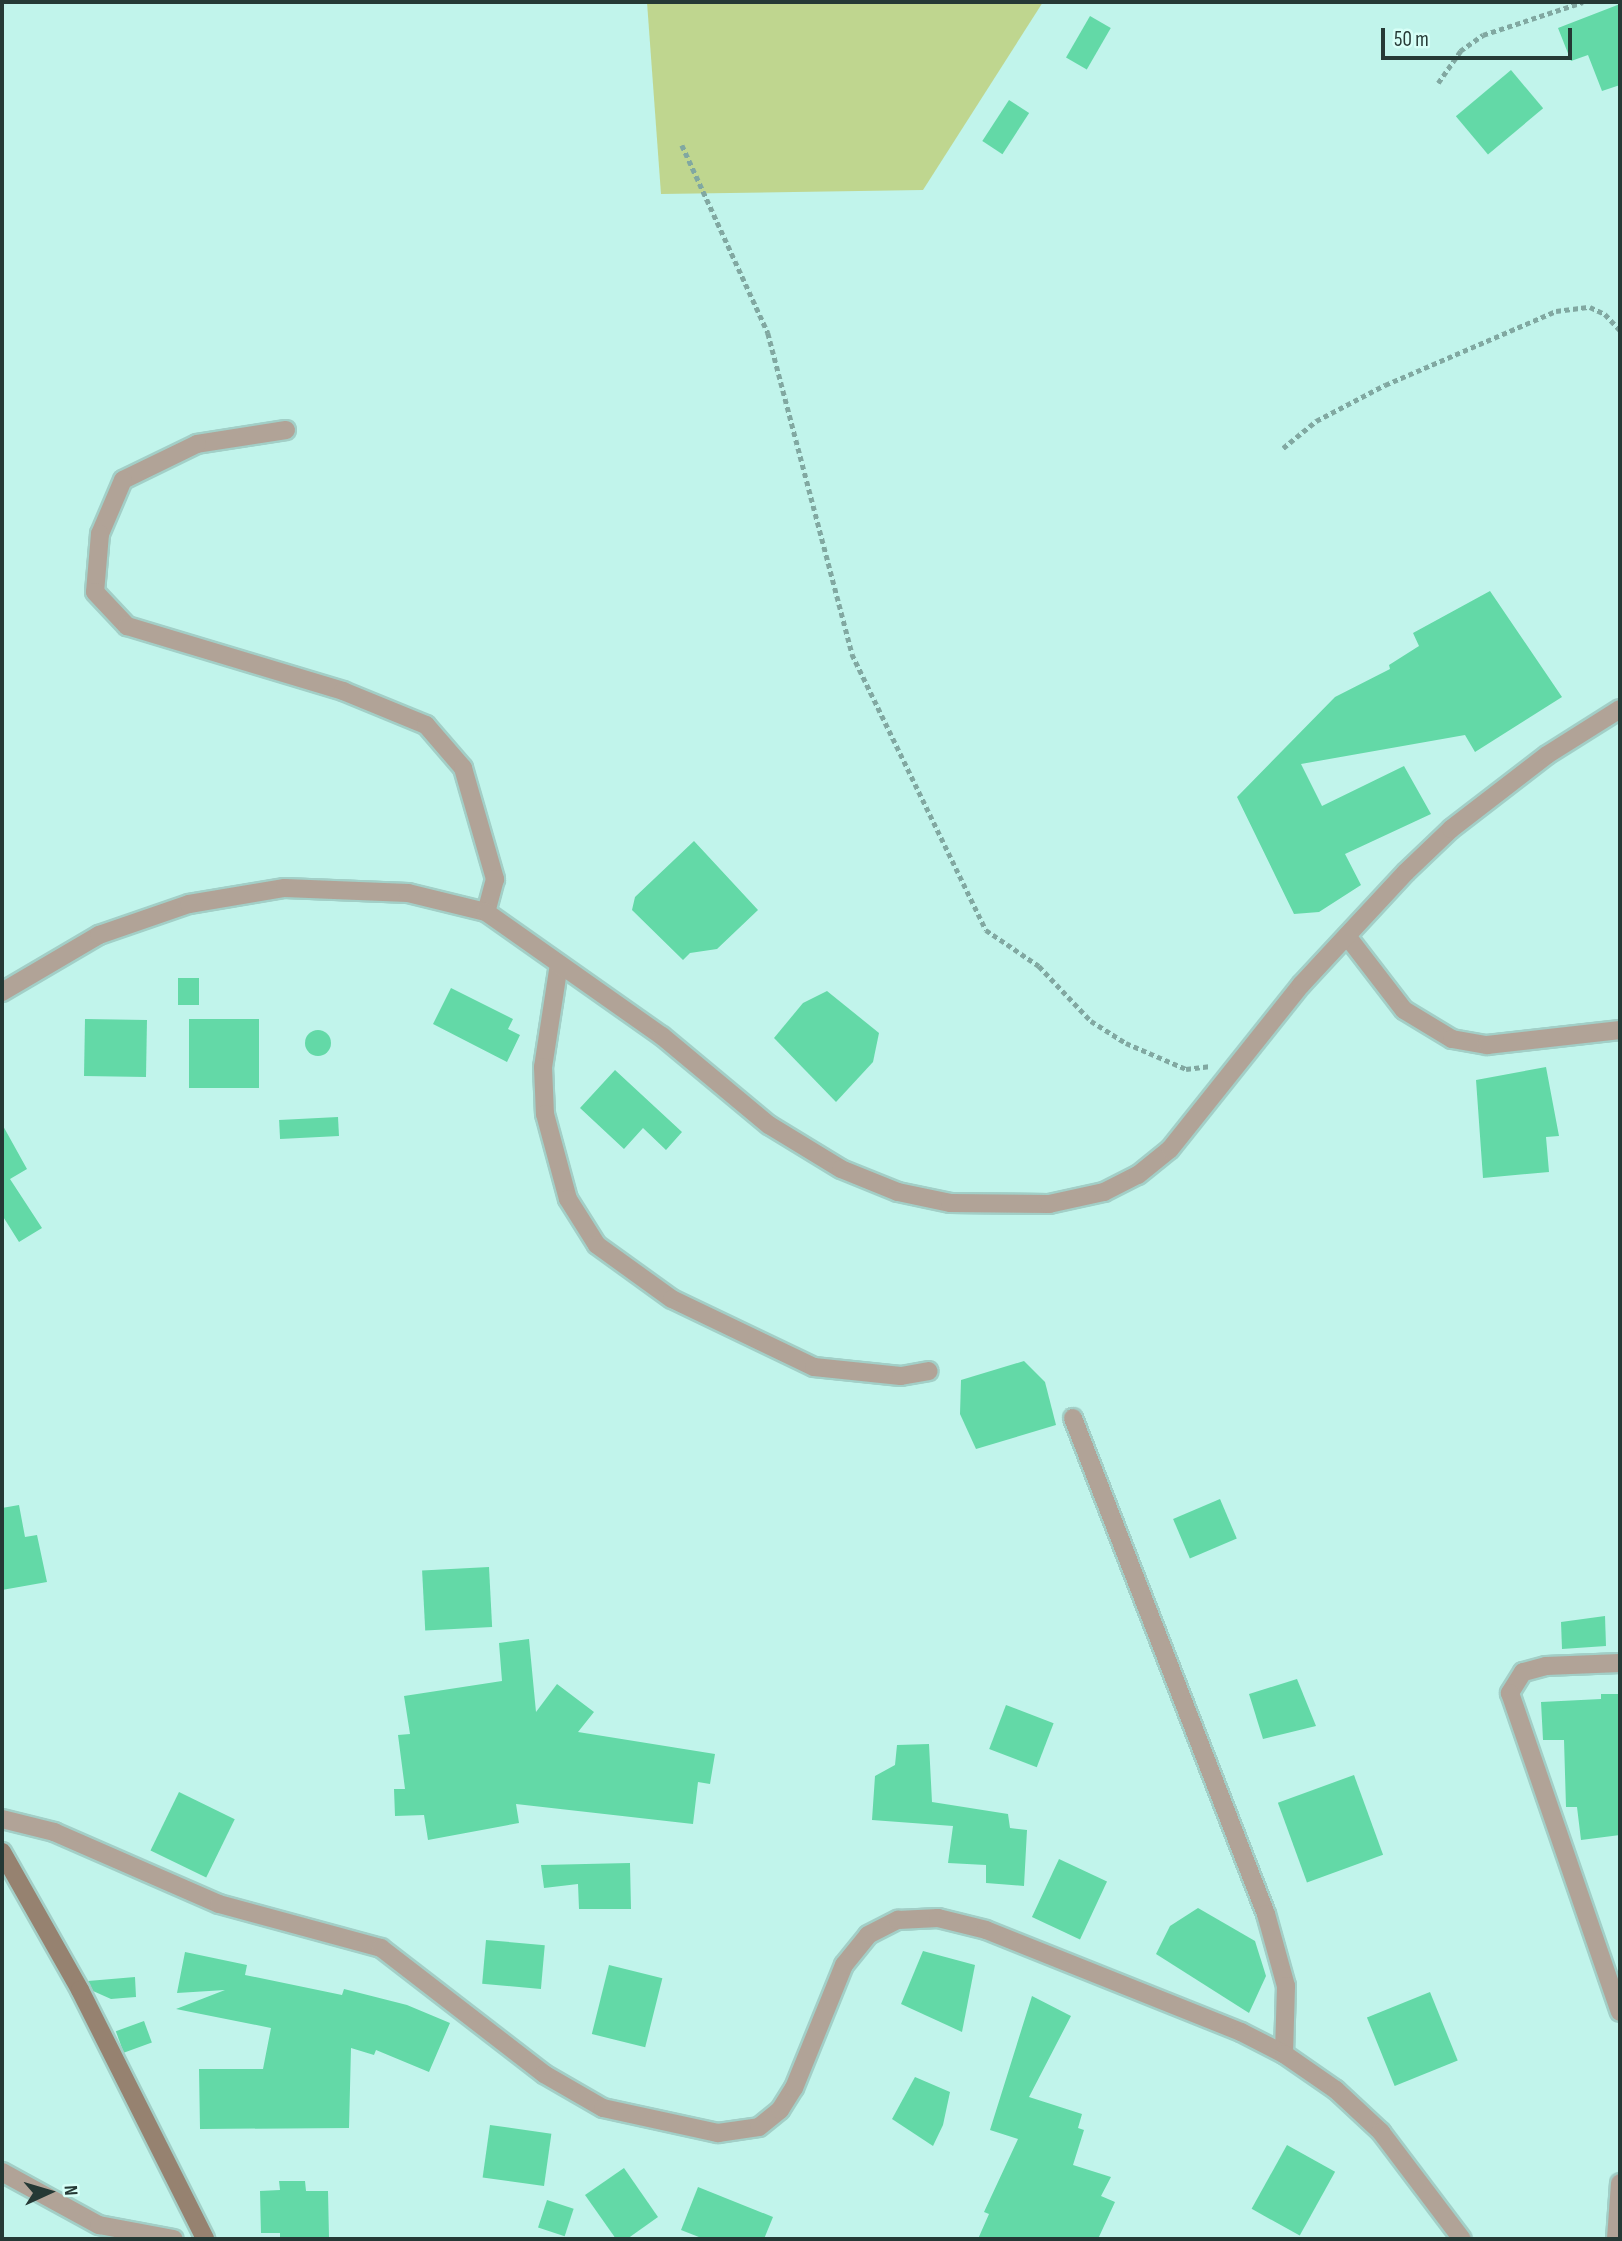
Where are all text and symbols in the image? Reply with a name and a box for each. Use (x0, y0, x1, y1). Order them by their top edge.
scale bar (1384, 14, 1575, 58)
text: 50 m (1394, 27, 1429, 52)
north arrow (14, 2157, 84, 2227)
text: N (59, 2185, 82, 2196)

